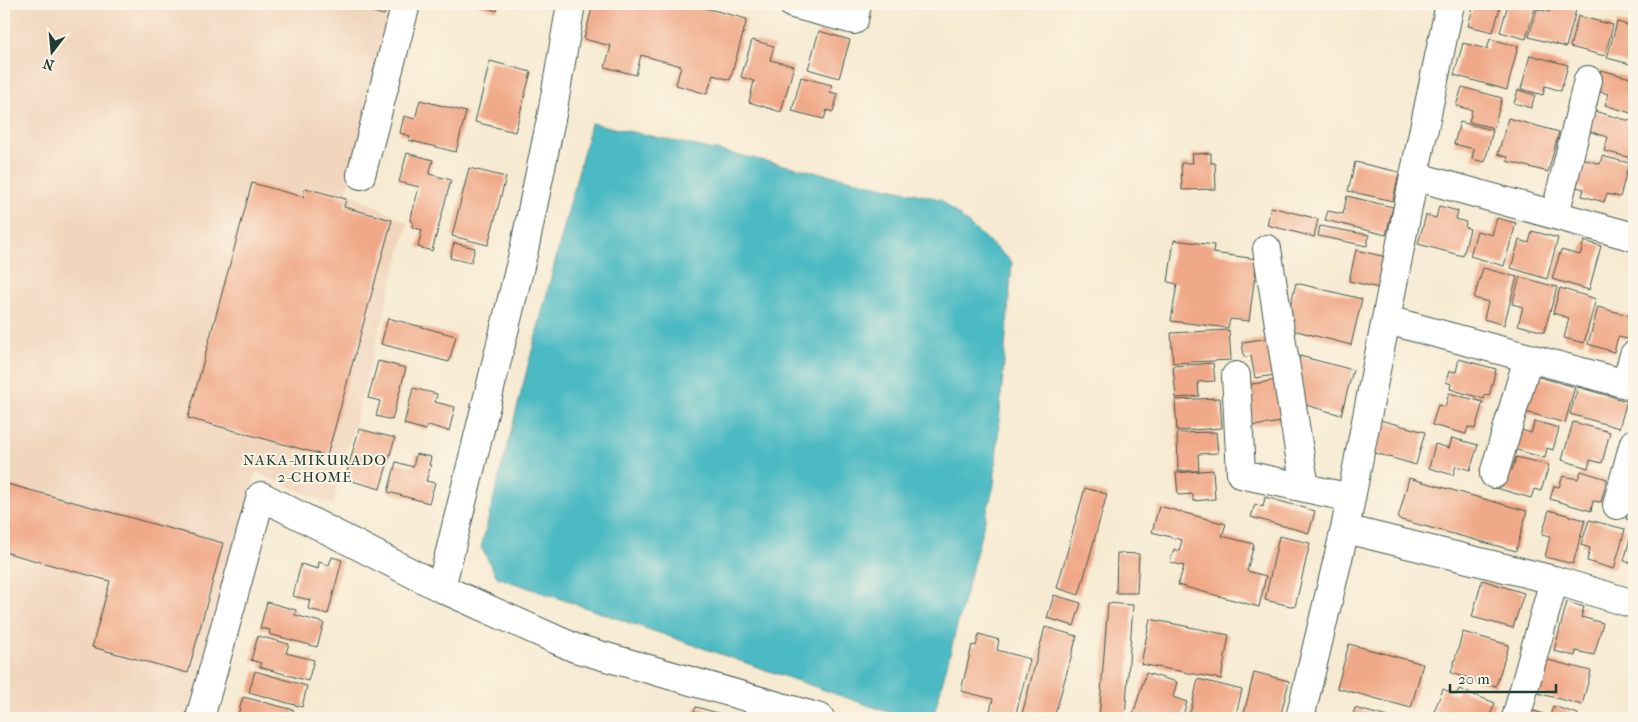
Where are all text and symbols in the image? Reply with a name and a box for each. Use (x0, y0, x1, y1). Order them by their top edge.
north arrow (28, 28, 78, 78)
text: N (41, 54, 56, 74)
district label: NAKA-MIKURADO 2-CHOME (243, 451, 387, 486)
scale bar (1450, 662, 1557, 694)
text: 20 m (1458, 670, 1490, 688)

